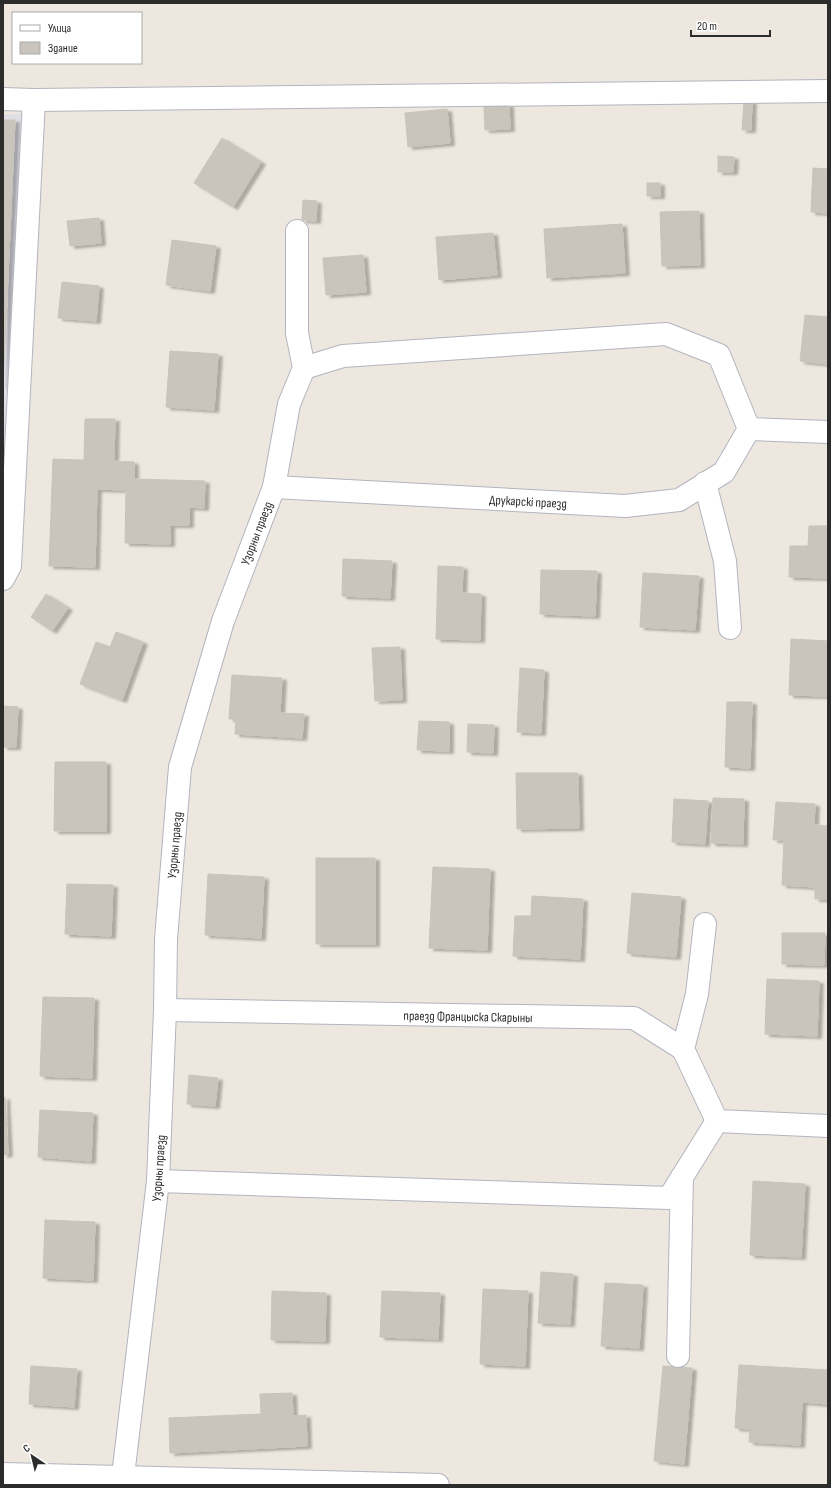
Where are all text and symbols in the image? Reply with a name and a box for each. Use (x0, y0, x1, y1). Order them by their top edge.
legend (12, 12, 142, 64)
scale bar (691, 12, 770, 38)
text: 20 m (697, 19, 717, 34)
text: Улица (48, 21, 72, 36)
text: Здание (48, 41, 78, 56)
street label: Друкарскі праезд (489, 492, 567, 512)
street label: Узорны праезд (238, 499, 276, 567)
street label: Узорны праезд (164, 811, 186, 879)
street label: праезд Францыска Скарыны (403, 1008, 533, 1026)
street label: Узорны праезд (149, 1134, 169, 1202)
north arrow (12, 1436, 52, 1476)
text: С (21, 1441, 33, 1455)

